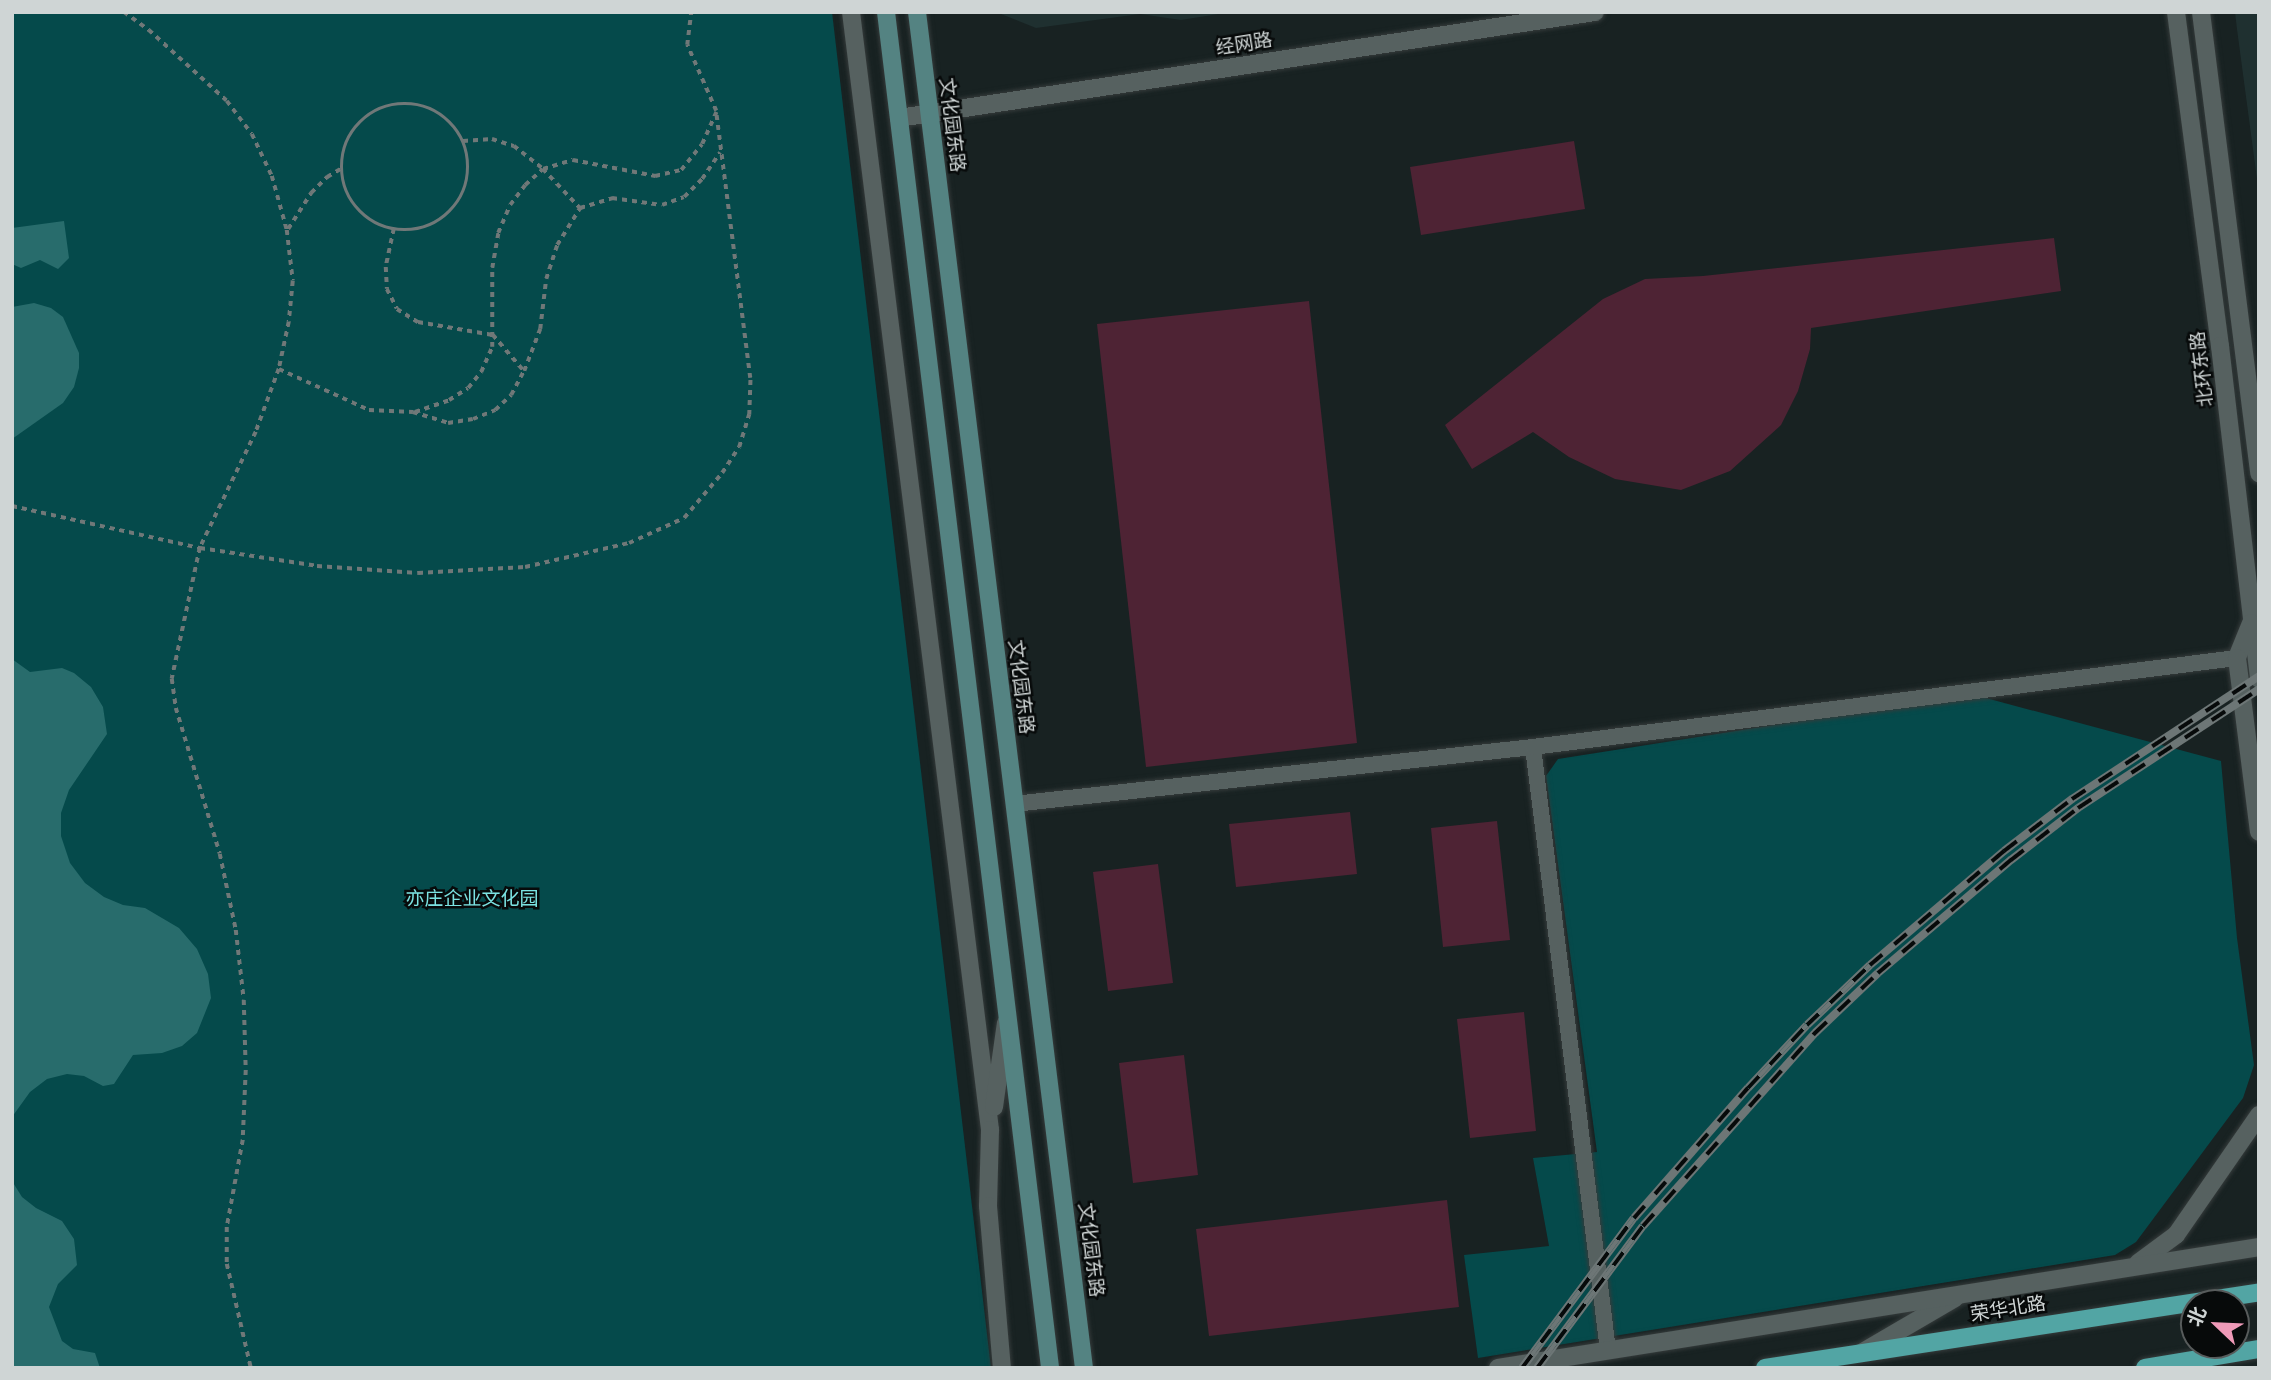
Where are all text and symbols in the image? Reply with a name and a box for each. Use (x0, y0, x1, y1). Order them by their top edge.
street label: 经网路 (1214, 28, 1274, 60)
street label: 文化园东路 (935, 76, 969, 174)
street label: 北环东路 (2186, 330, 2218, 408)
street label: 文化园东路 (1004, 638, 1038, 736)
park label: 亦庄企业文化园 (406, 888, 538, 910)
street label: 文化园东路 (1074, 1201, 1108, 1299)
north arrow (2180, 1289, 2250, 1359)
street label: 荣华北路 (1969, 1292, 2047, 1326)
text: 北 (2181, 1302, 2213, 1330)

